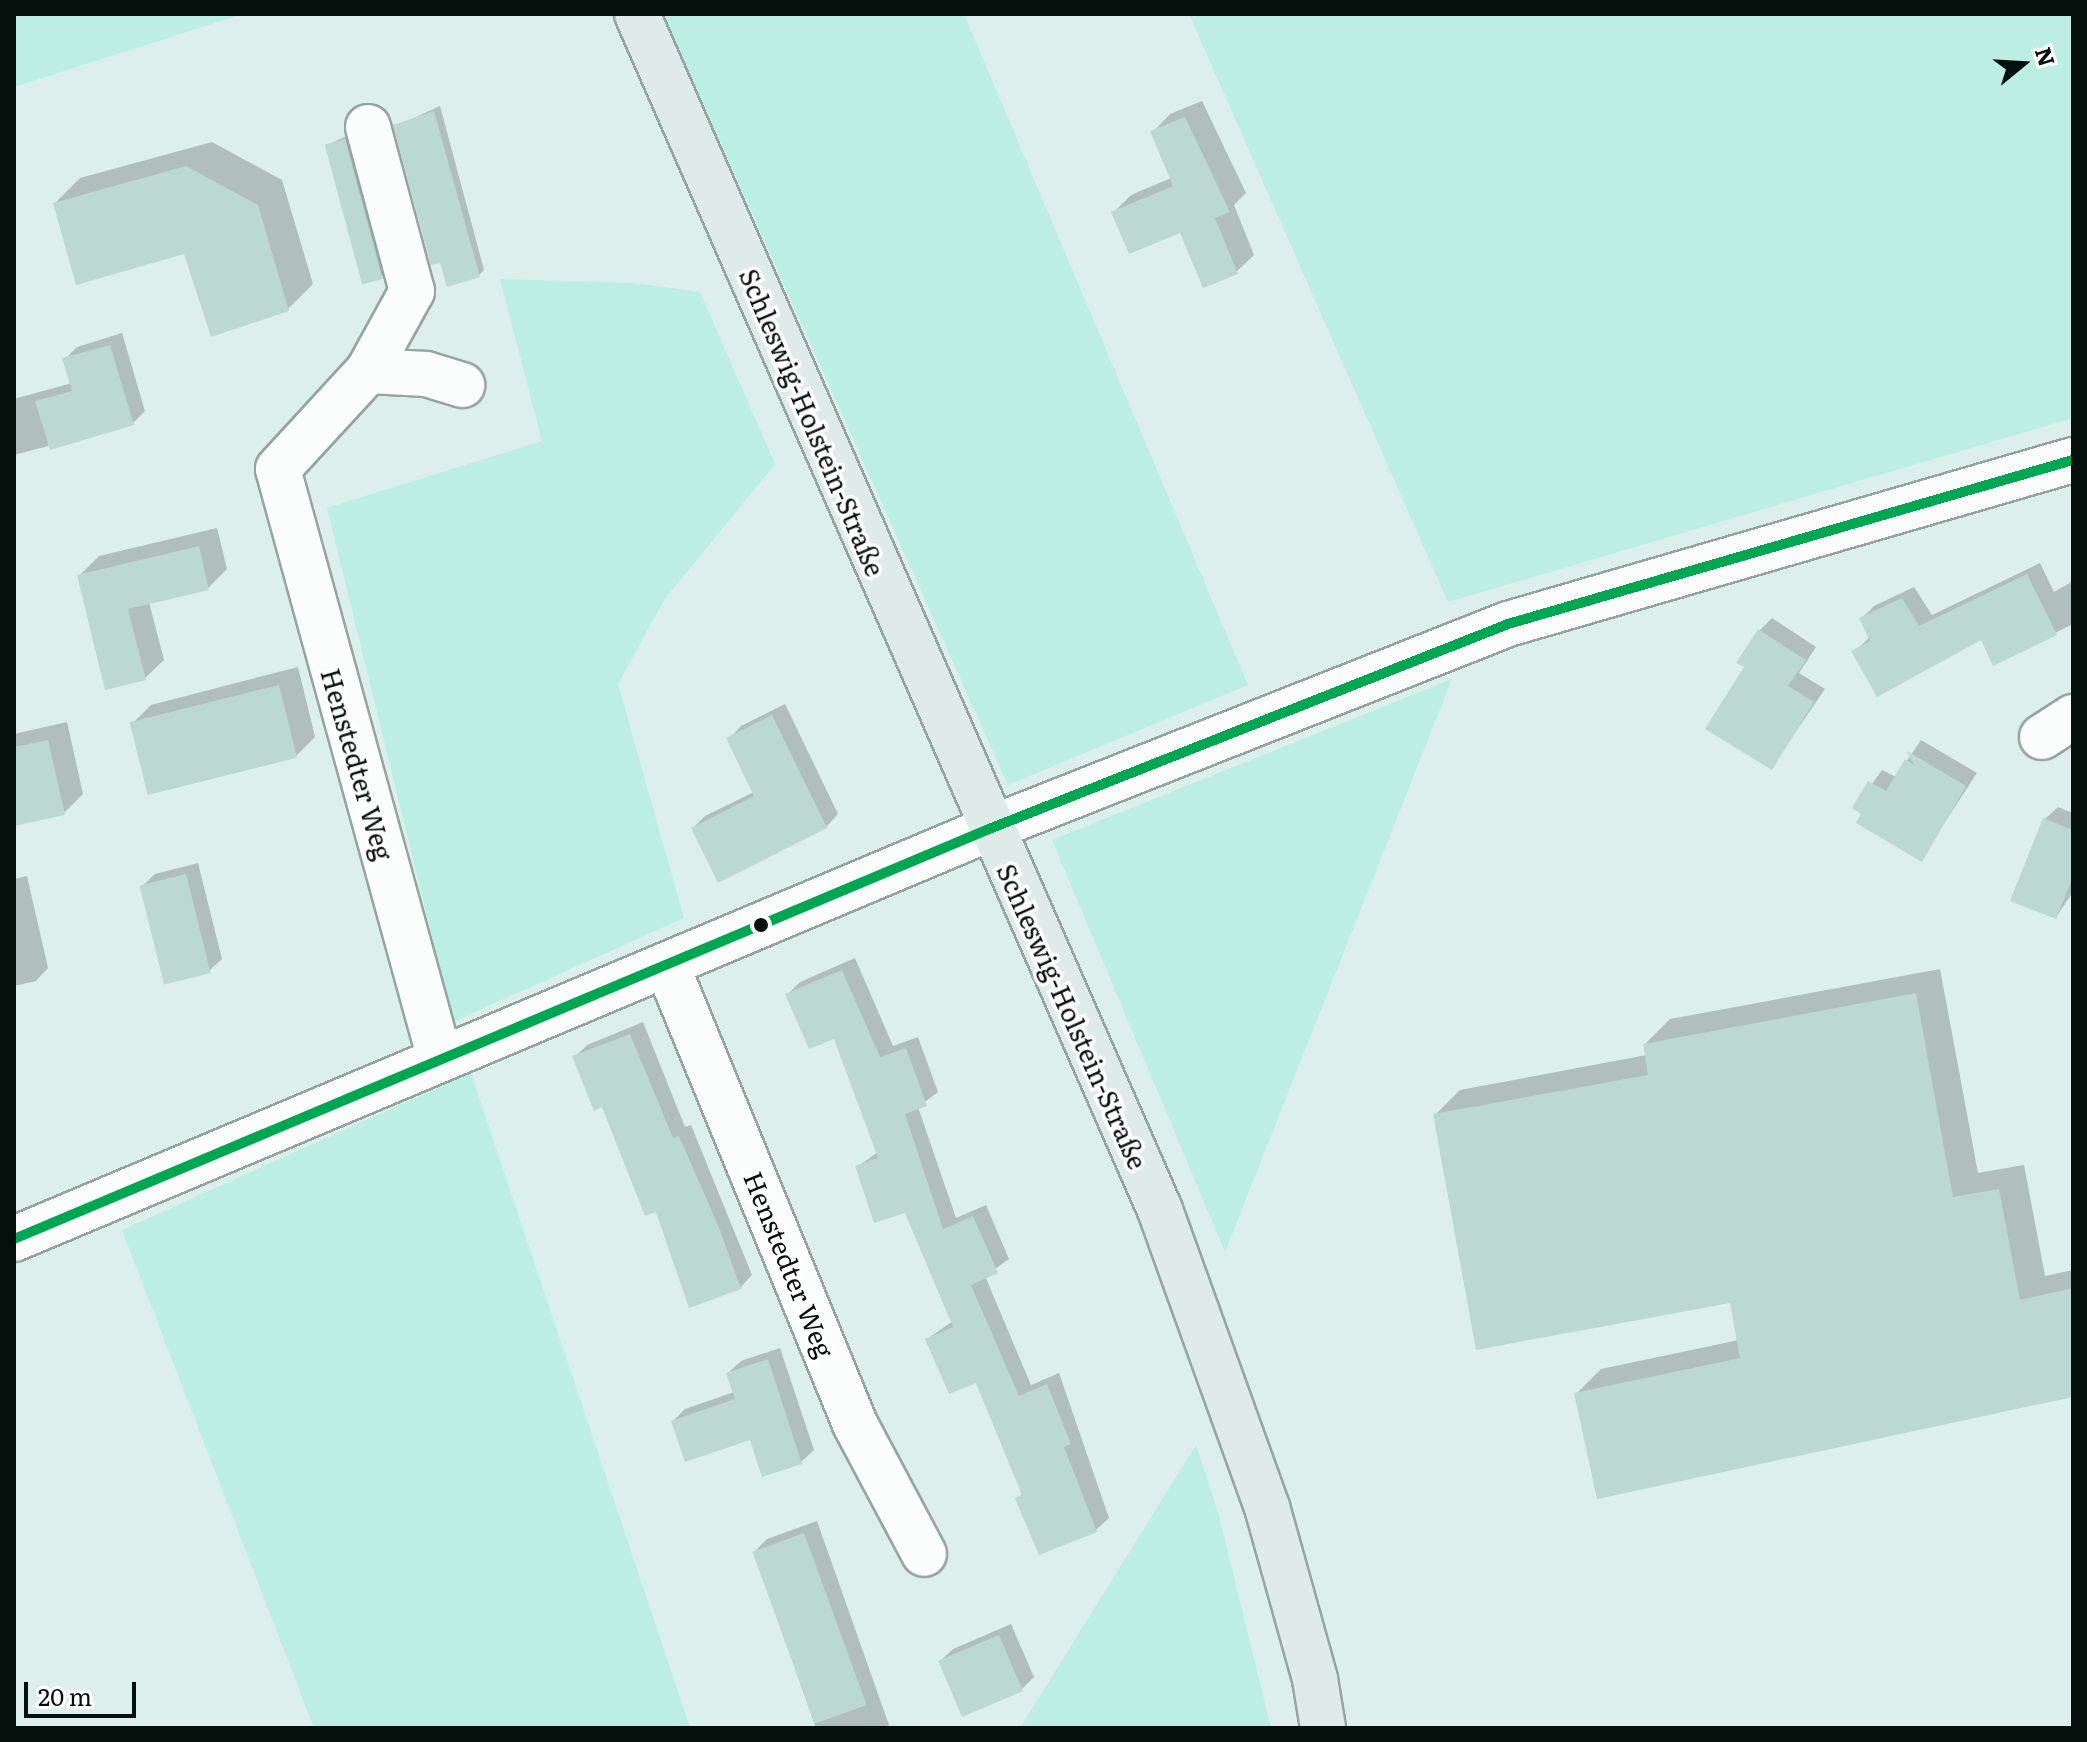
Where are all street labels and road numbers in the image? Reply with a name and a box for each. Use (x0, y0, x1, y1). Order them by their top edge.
street label: Schleswig-Holstein-Straße (734, 264, 892, 580)
street label: Henstedter Weg (316, 665, 400, 863)
street label: Schleswig-Holstein-Straße (991, 858, 1155, 1174)
street label: Henstedter Weg (738, 1166, 842, 1362)

